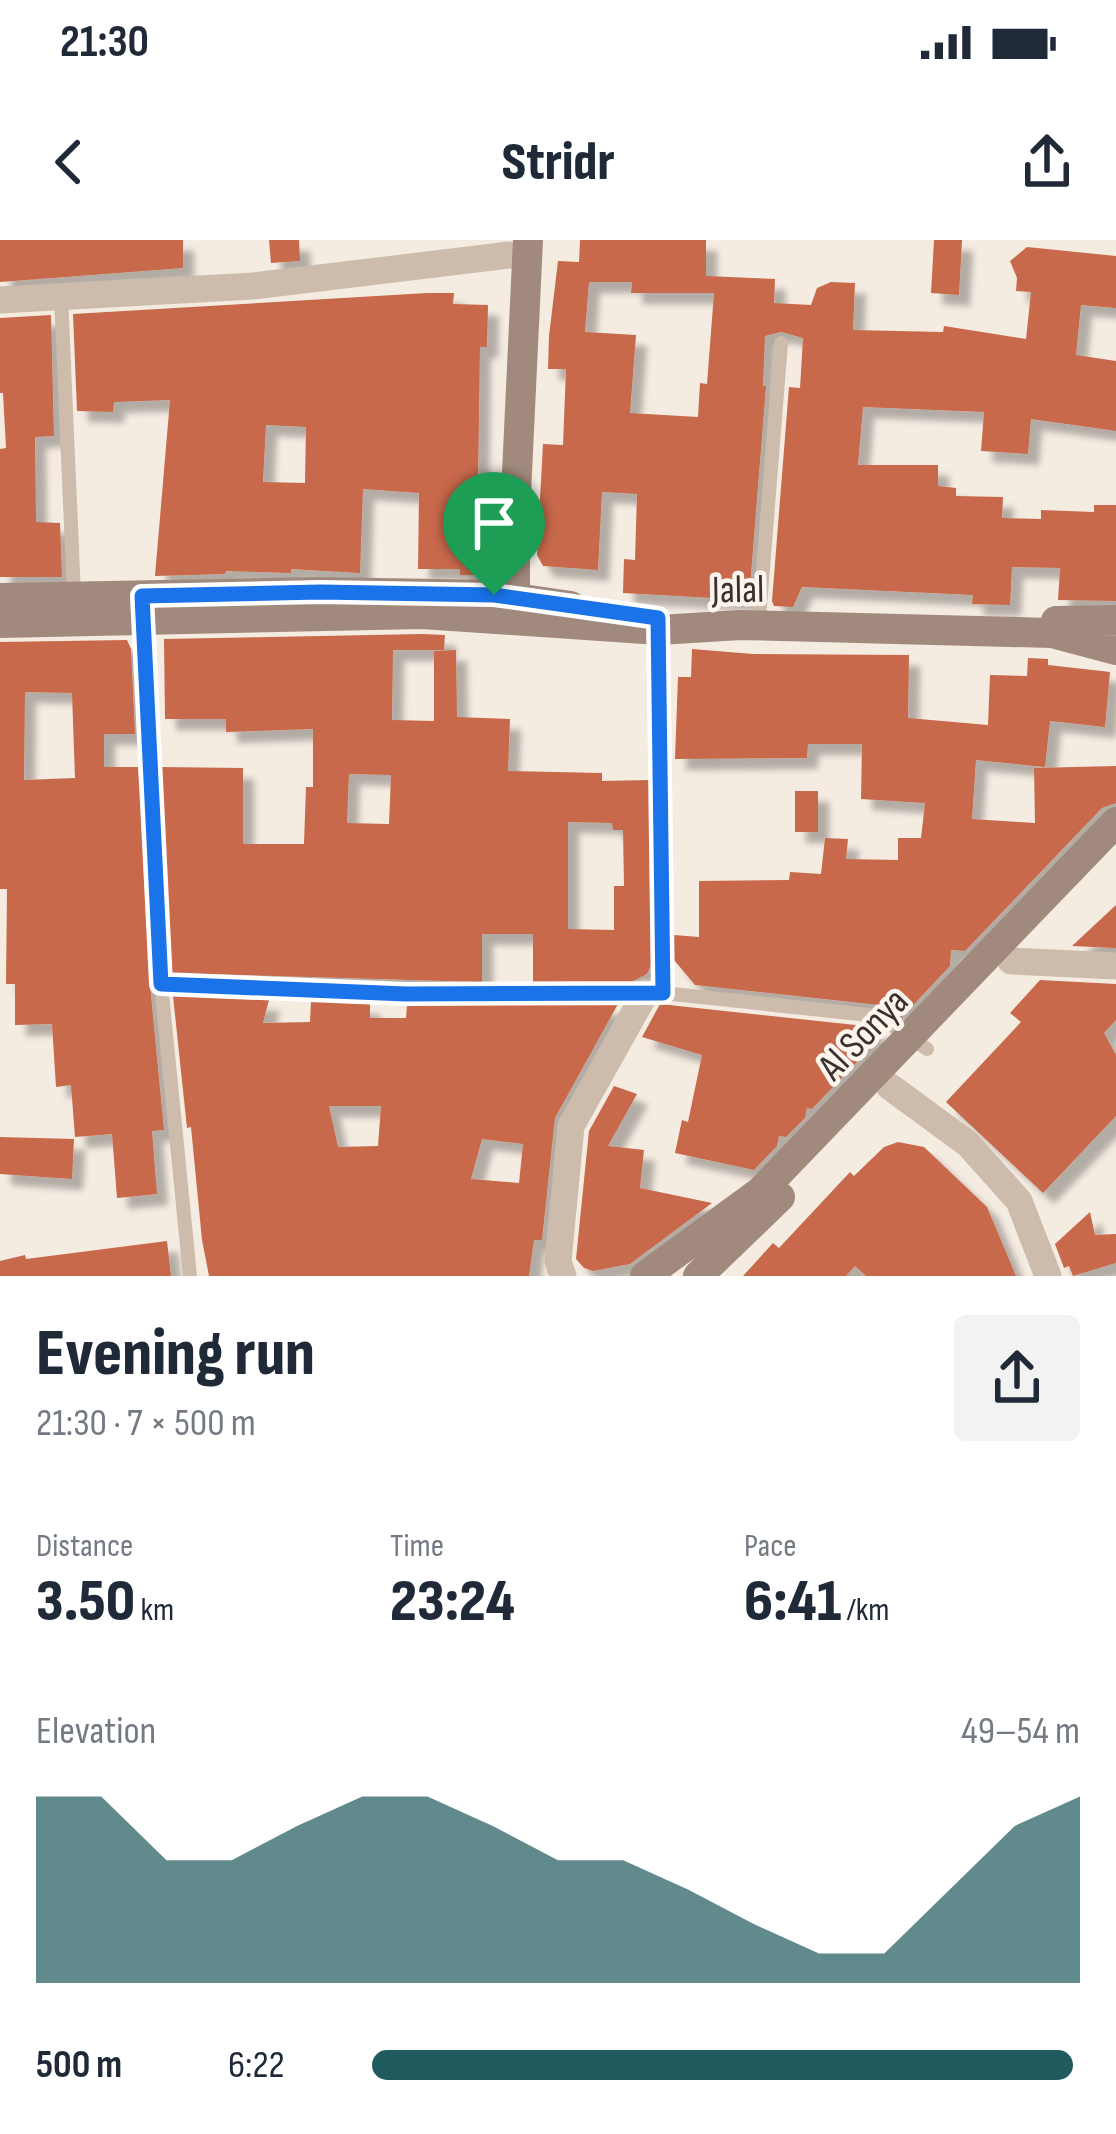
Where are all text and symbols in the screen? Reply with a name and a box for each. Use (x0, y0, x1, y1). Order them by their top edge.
text: 21:30 (60, 15, 149, 70)
icon: back (36, 129, 102, 195)
icon: share (1014, 129, 1080, 195)
text: Stridr (501, 130, 615, 195)
pin (443, 472, 545, 595)
icon: arrive (461, 490, 527, 556)
street label: Jalal (710, 567, 765, 614)
street label: Al Sonya (808, 979, 919, 1091)
text: Evening run (36, 1315, 315, 1394)
button: share (954, 1315, 1080, 1441)
text: 21:30 · 7 × 500 m (36, 1400, 256, 1447)
text: Distance (36, 1526, 133, 1566)
text: Time (390, 1526, 444, 1566)
text: Pace (744, 1526, 797, 1566)
text: 3.50 (36, 1566, 135, 1638)
text: 23:24 (390, 1566, 515, 1638)
text: 6:41 (744, 1566, 841, 1638)
text: km (135, 1590, 174, 1630)
text: /km (841, 1590, 890, 1630)
text: Elevation (36, 1708, 156, 1755)
text: 49–54 m (961, 1708, 1080, 1755)
text: 500 m (36, 2042, 122, 2089)
text: 6:22 (228, 2042, 285, 2089)

